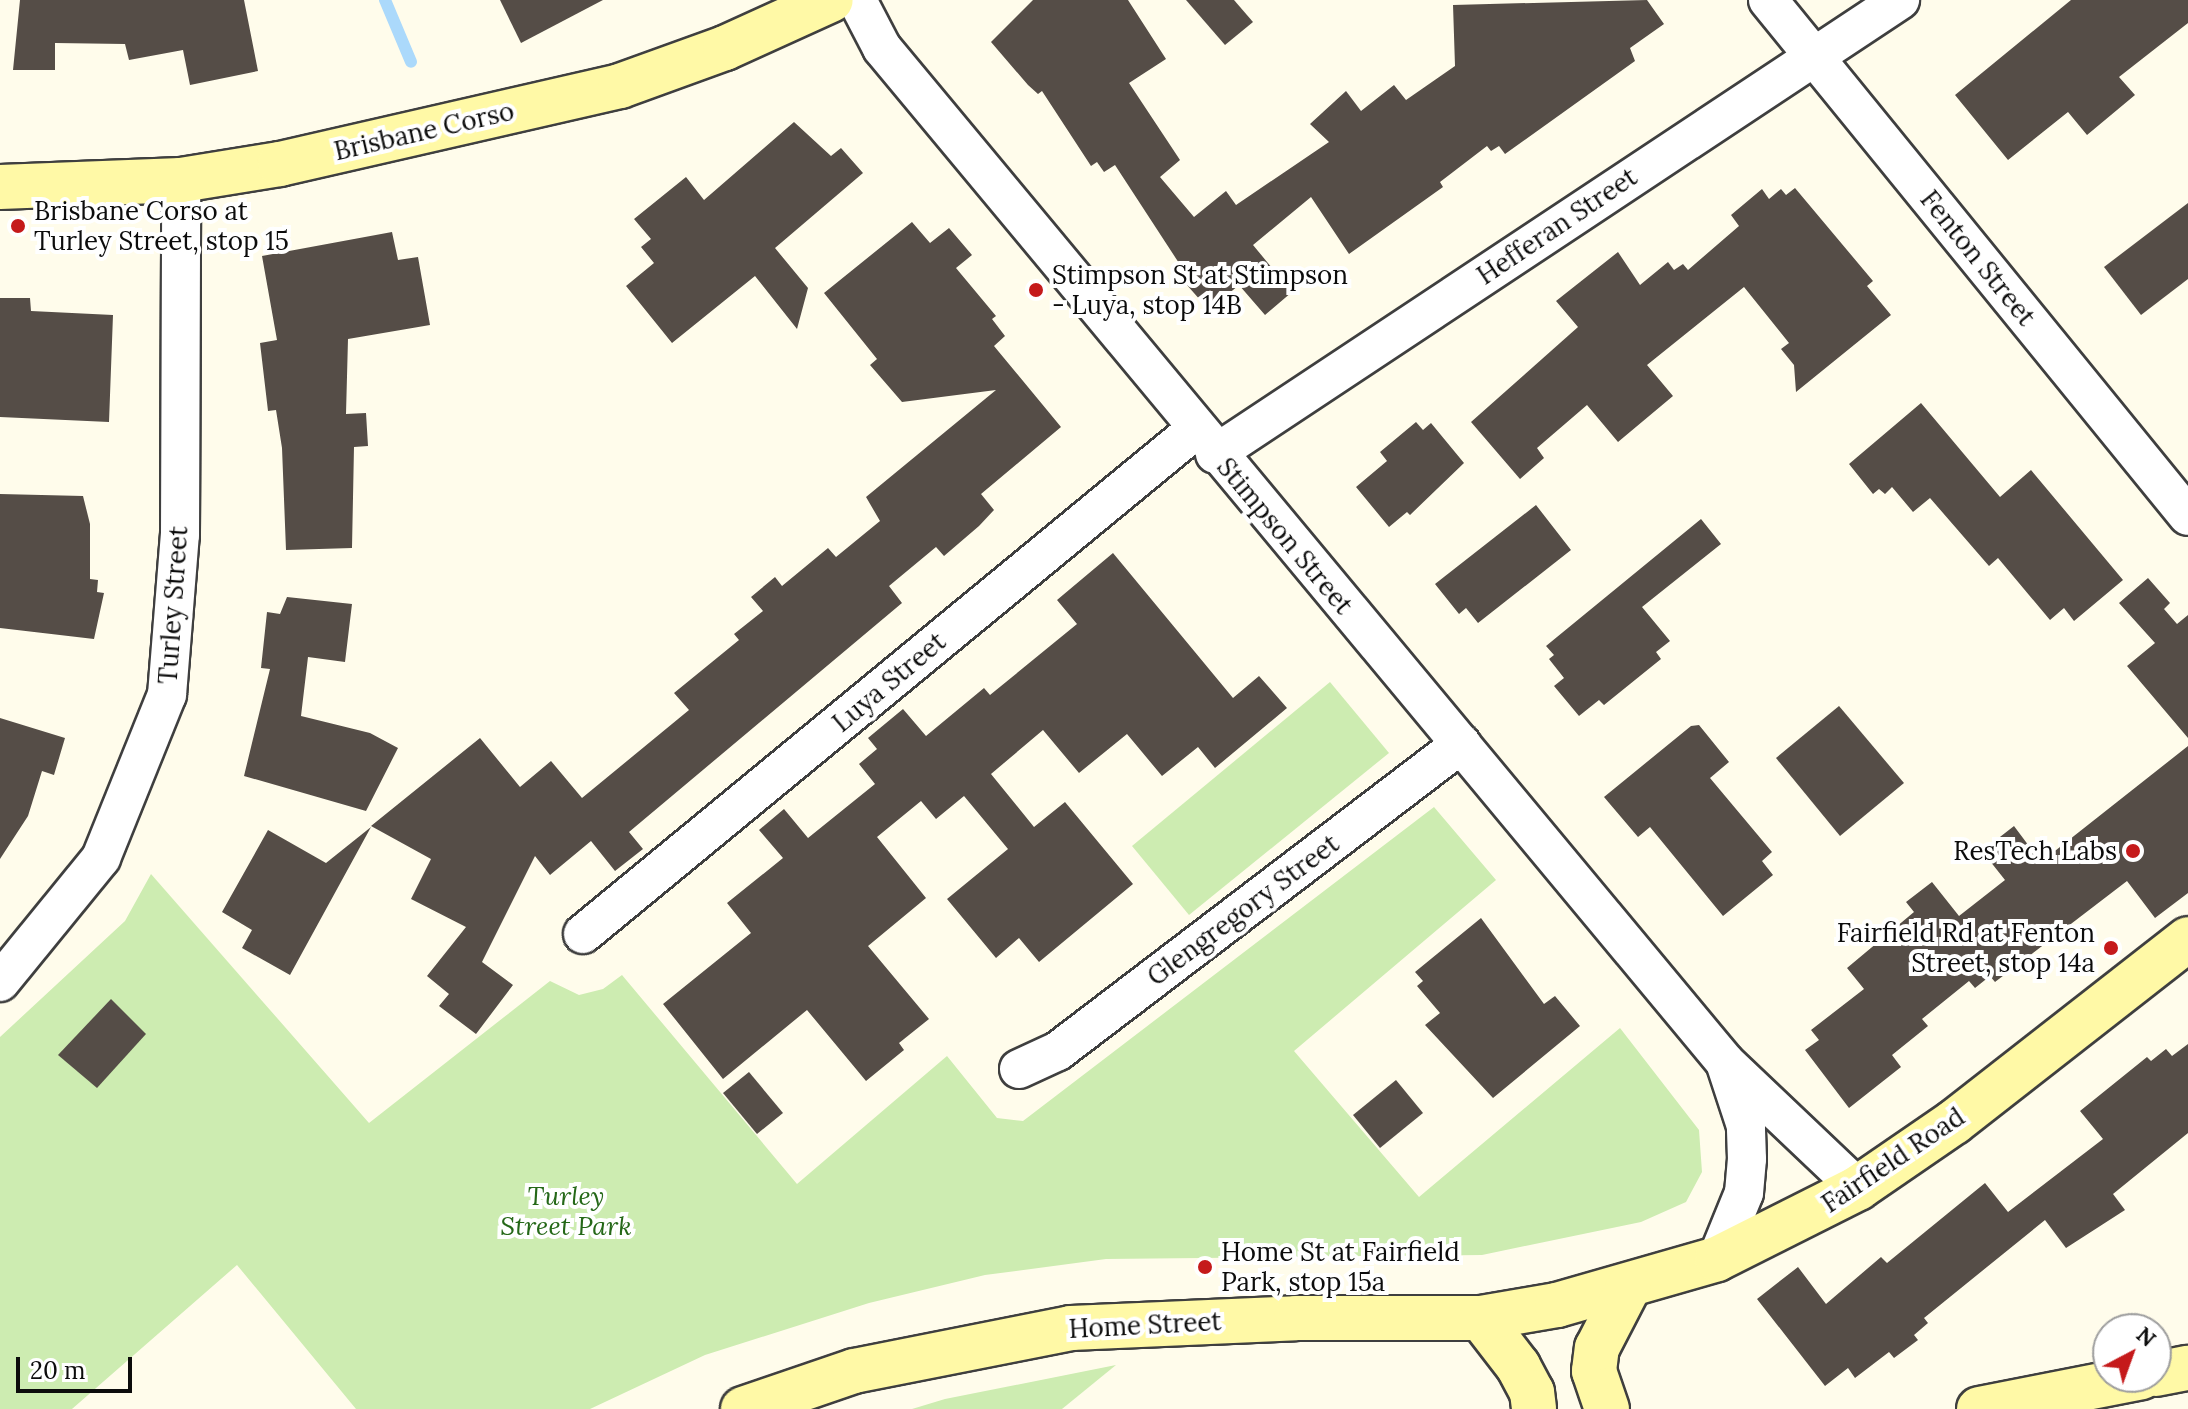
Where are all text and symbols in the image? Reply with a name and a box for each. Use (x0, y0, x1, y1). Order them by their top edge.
street label: Brisbane Corso (331, 95, 517, 167)
street label: Hefferan Street (1471, 161, 1643, 291)
street label: Fenton Street (1914, 184, 2042, 332)
place label: Brisbane Corso at Turley Street, stop 15 (34, 195, 289, 256)
marker: Brisbane Corso at Turley Street, stop 15 (9, 217, 27, 235)
place label: Stimpson St at Stimpson - Luya, stop 14B (1052, 259, 1348, 320)
marker: Stimpson St at Stimpson - Luya, stop 14B (1027, 281, 1045, 299)
street label: Stimpson Street (1211, 452, 1359, 620)
street label: Turley Street (152, 525, 194, 685)
street label: Luya Street (826, 626, 952, 738)
street label: Glengregory Street (1141, 828, 1345, 992)
place label: ResTech Labs (1953, 835, 2117, 867)
marker: ResTech Labs (2124, 842, 2142, 860)
place label: Fairfield Rd at Fenton Street, stop 14a (1837, 917, 2095, 978)
marker: Fairfield Rd at Fenton Street, stop 14a (2102, 939, 2120, 957)
street label: Fairfield Road (1816, 1101, 1970, 1219)
park label: Turley Street Park (500, 1180, 632, 1242)
place label: Home St at Fairfield Park, stop 15a (1221, 1236, 1460, 1298)
marker: Home St at Fairfield Park, stop 15a (1196, 1258, 1214, 1276)
street label: Home Street (1068, 1305, 1222, 1345)
north arrow (2092, 1313, 2172, 1393)
text: N (2131, 1320, 2162, 1353)
scale bar (20, 1341, 136, 1391)
text: 20 m (30, 1355, 86, 1386)

